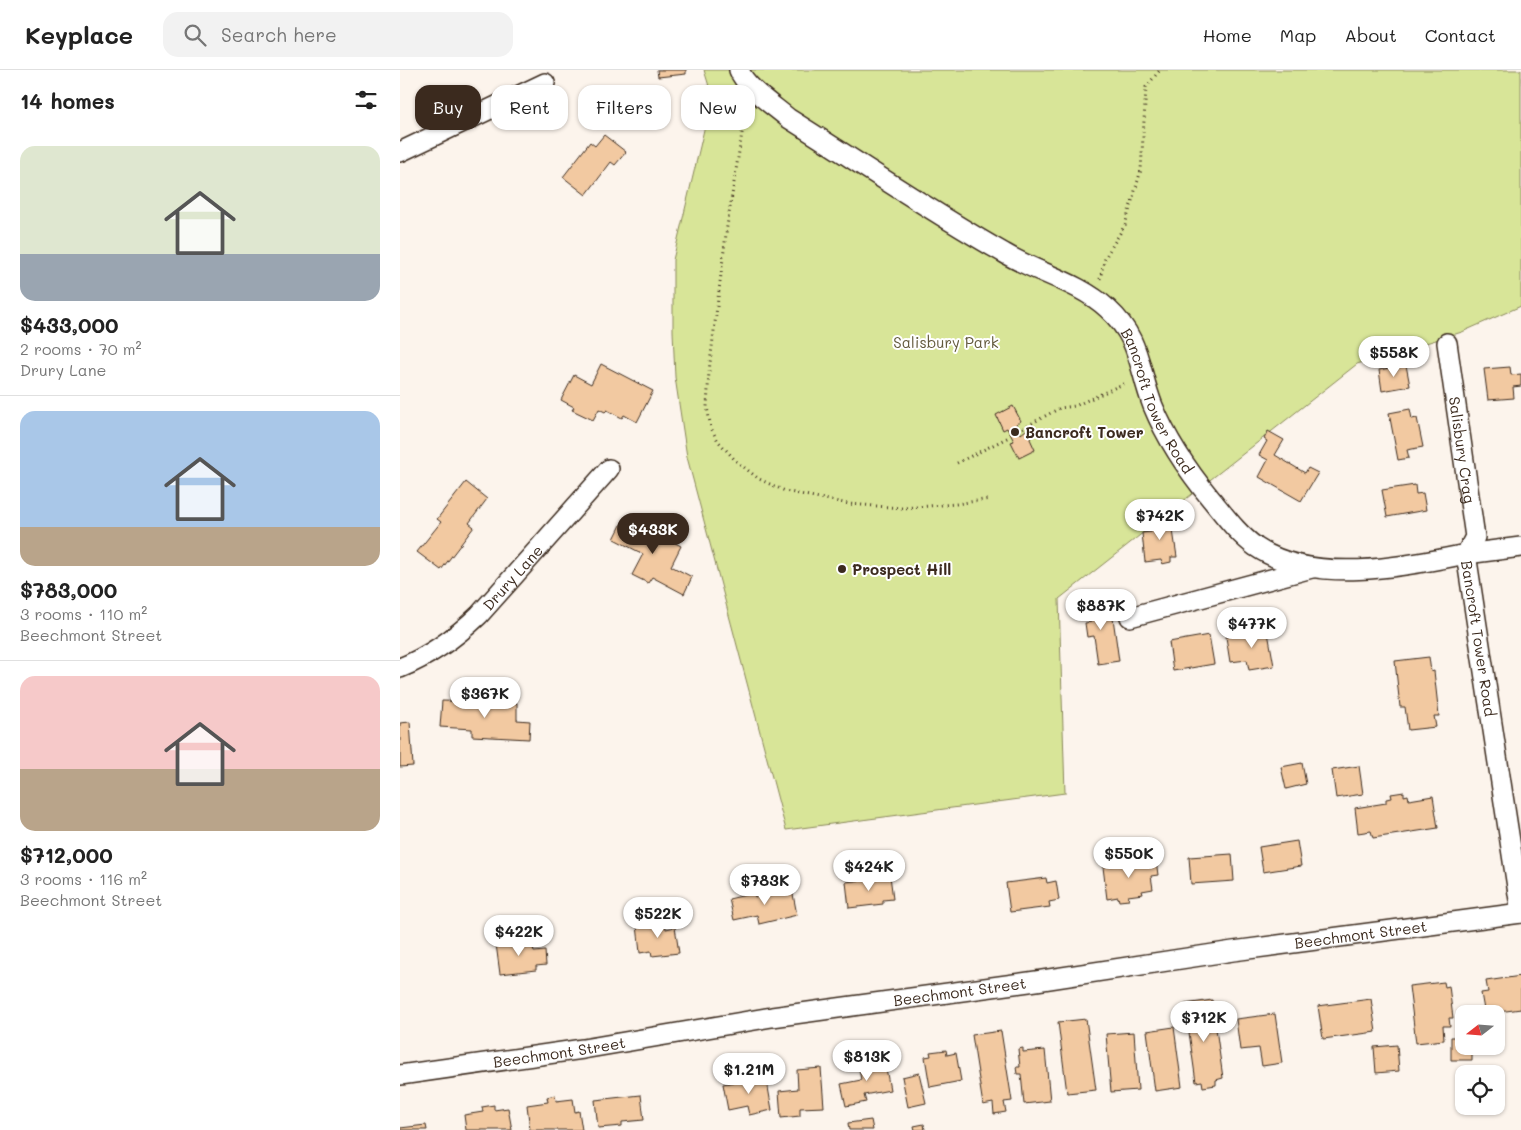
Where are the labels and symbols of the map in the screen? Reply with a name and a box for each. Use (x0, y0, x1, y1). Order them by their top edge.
street label: Bancroft Tower Road (1117, 324, 1198, 477)
park label: Salisbury Park (893, 332, 999, 352)
pin: $558K (1359, 336, 1429, 378)
street label: Salisbury Crag (1445, 395, 1480, 505)
place label: Bancroft Tower (1025, 422, 1144, 442)
marker: Bancroft Tower (1009, 426, 1021, 438)
pin: $742K (1125, 498, 1195, 541)
pin: $433K (618, 512, 688, 555)
street label: Drury Lane (478, 540, 547, 614)
place label: Prospect Hill (852, 559, 951, 579)
street label: Bancroft Tower Road (1457, 559, 1501, 718)
marker: Prospect Hill (836, 563, 848, 575)
pin: $887K (1066, 588, 1136, 631)
pin: $477K (1217, 606, 1287, 649)
pin: $367K (450, 676, 520, 719)
pin: $550K (1094, 836, 1164, 879)
pin: $424K (834, 850, 904, 892)
pin: $783K (730, 864, 800, 906)
pin: $522K (623, 896, 693, 939)
pin: $422K (484, 914, 554, 957)
street label: Beechmont Street (1293, 916, 1428, 953)
street label: Beechmont Street (892, 972, 1027, 1010)
pin: $712K (1169, 1000, 1239, 1043)
north arrow (1455, 1005, 1505, 1055)
street label: Beechmont Street (492, 1032, 627, 1072)
pin: $813K (832, 1040, 902, 1082)
pin: $1.21M (708, 1052, 790, 1095)

